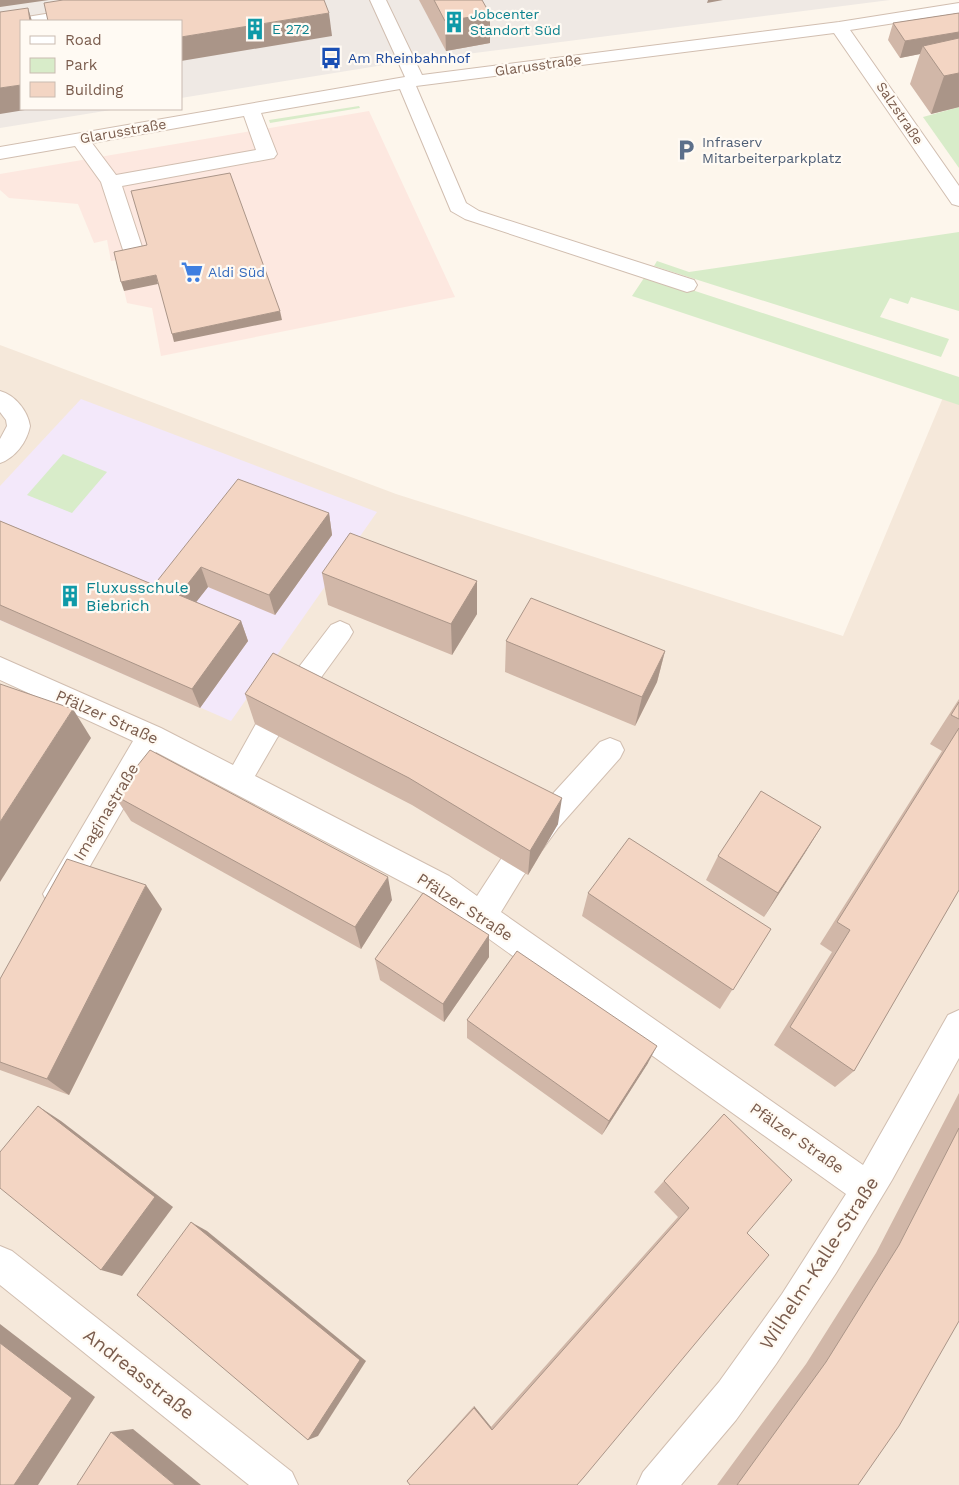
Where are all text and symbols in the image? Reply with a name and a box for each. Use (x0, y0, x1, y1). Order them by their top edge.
place label: Jobcenter Standort Süd (470, 6, 561, 38)
building icon: Jobcenter Standort Süd (441, 9, 467, 35)
building icon: E 272 (242, 16, 268, 42)
legend (20, 20, 182, 110)
place label: E 272 (272, 21, 310, 37)
text: Road (65, 31, 102, 49)
bus stop icon: Am Rheinbahnhof (318, 45, 344, 71)
place label: Am Rheinbahnhof (348, 50, 471, 66)
street label: Glarusstraße (494, 51, 582, 79)
text: Park (65, 56, 98, 74)
street label: Salzstraße (873, 79, 927, 147)
text: Building (65, 81, 123, 99)
street label: Glarusstraße (79, 116, 167, 146)
place label: Infraserv Mitarbeiterparkplatz (702, 134, 842, 166)
parking icon: Infraserv Mitarbeiterparkplatz (673, 137, 699, 163)
supermarket icon: Aldi Süd (179, 259, 205, 285)
place label: Aldi Süd (208, 264, 265, 280)
place label: Fluxusschule Biebrich (86, 578, 189, 615)
building icon: Fluxusschule Biebrich (57, 583, 83, 609)
street label: Pfälzer Straße (53, 686, 161, 748)
street label: Imaginastraße (69, 760, 143, 864)
street label: Pfälzer Straße (414, 869, 516, 945)
street label: Pfälzer Straße (746, 1099, 848, 1177)
street label: Wilhelm-Kalle-Straße (755, 1172, 883, 1354)
street label: Andreasstraße (79, 1324, 199, 1424)

